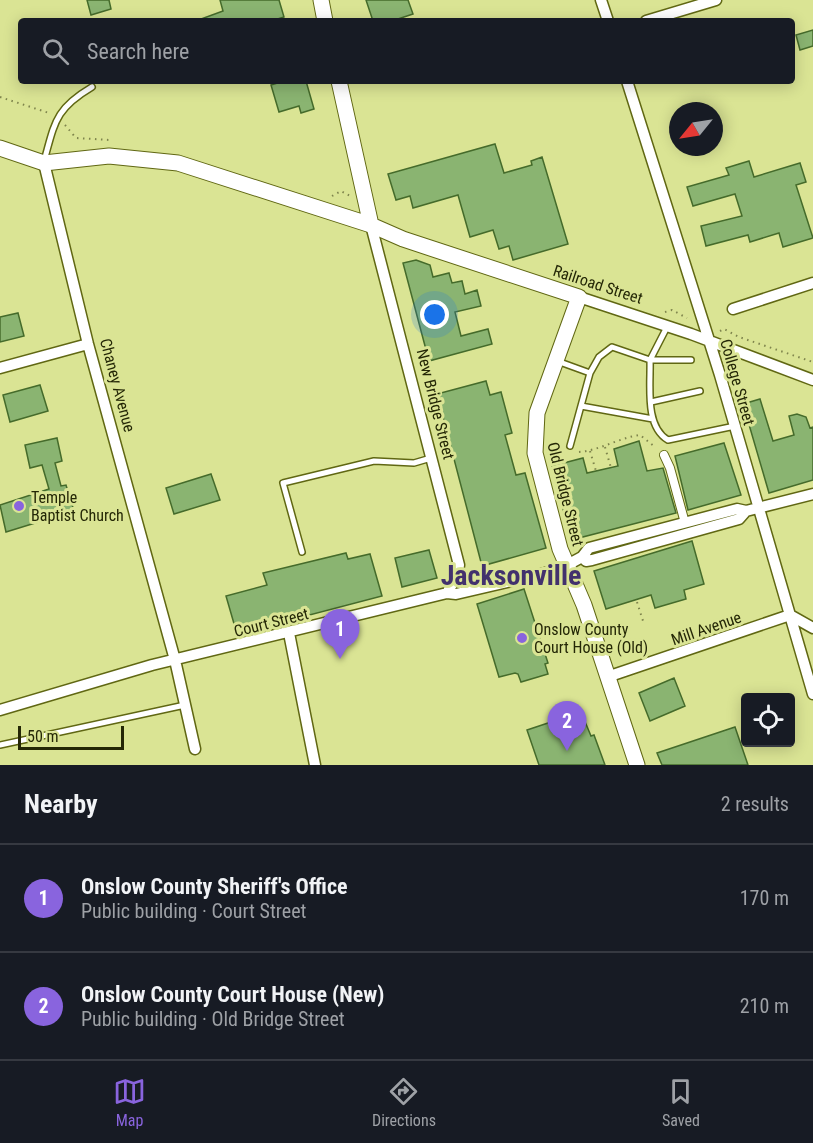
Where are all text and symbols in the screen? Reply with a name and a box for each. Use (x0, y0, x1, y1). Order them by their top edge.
search box (18, 18, 795, 84)
icon: search (39, 35, 72, 68)
text: Search here (87, 39, 189, 64)
north arrow (669, 102, 723, 156)
street label: Railroad Street (551, 261, 645, 308)
your location (420, 300, 449, 329)
street label: Chaney Avenue (96, 336, 139, 434)
street label: College Street (716, 337, 759, 428)
street label: New Bridge Street (413, 347, 458, 462)
street label: Old Bridge Street (543, 440, 588, 548)
place label: Temple Baptist Church (31, 488, 124, 525)
marker: Temple Baptist Church (12, 499, 26, 513)
district label: Jacksonville (441, 559, 581, 592)
street label: Court Street (232, 604, 311, 641)
street label: Mill Avenue (669, 608, 744, 649)
pin: 1 (320, 610, 360, 659)
place label: Onslow County Court House (Old) (534, 620, 648, 657)
marker: Onslow County Court House (Old) (515, 631, 529, 645)
map controls (741, 693, 795, 747)
button: locate (741, 693, 795, 747)
pin: 2 (548, 702, 586, 751)
scale bar (18, 723, 124, 750)
text: 50 m (27, 727, 59, 746)
text: Nearby (24, 789, 98, 819)
text: 2 results (721, 792, 789, 816)
text: Onslow County Sheriff's Office (81, 874, 348, 899)
text: 1 (38, 886, 49, 910)
text: 170 m (740, 886, 789, 910)
text: Public building · Court Street (81, 899, 306, 923)
text: Onslow County Court House (New) (81, 982, 384, 1007)
text: 2 (38, 994, 49, 1018)
text: 210 m (740, 994, 789, 1018)
text: Public building · Old Bridge Street (81, 1007, 345, 1031)
tab: Map (113, 1075, 146, 1130)
tab: Directions (372, 1075, 436, 1130)
tab: Saved (662, 1075, 700, 1130)

